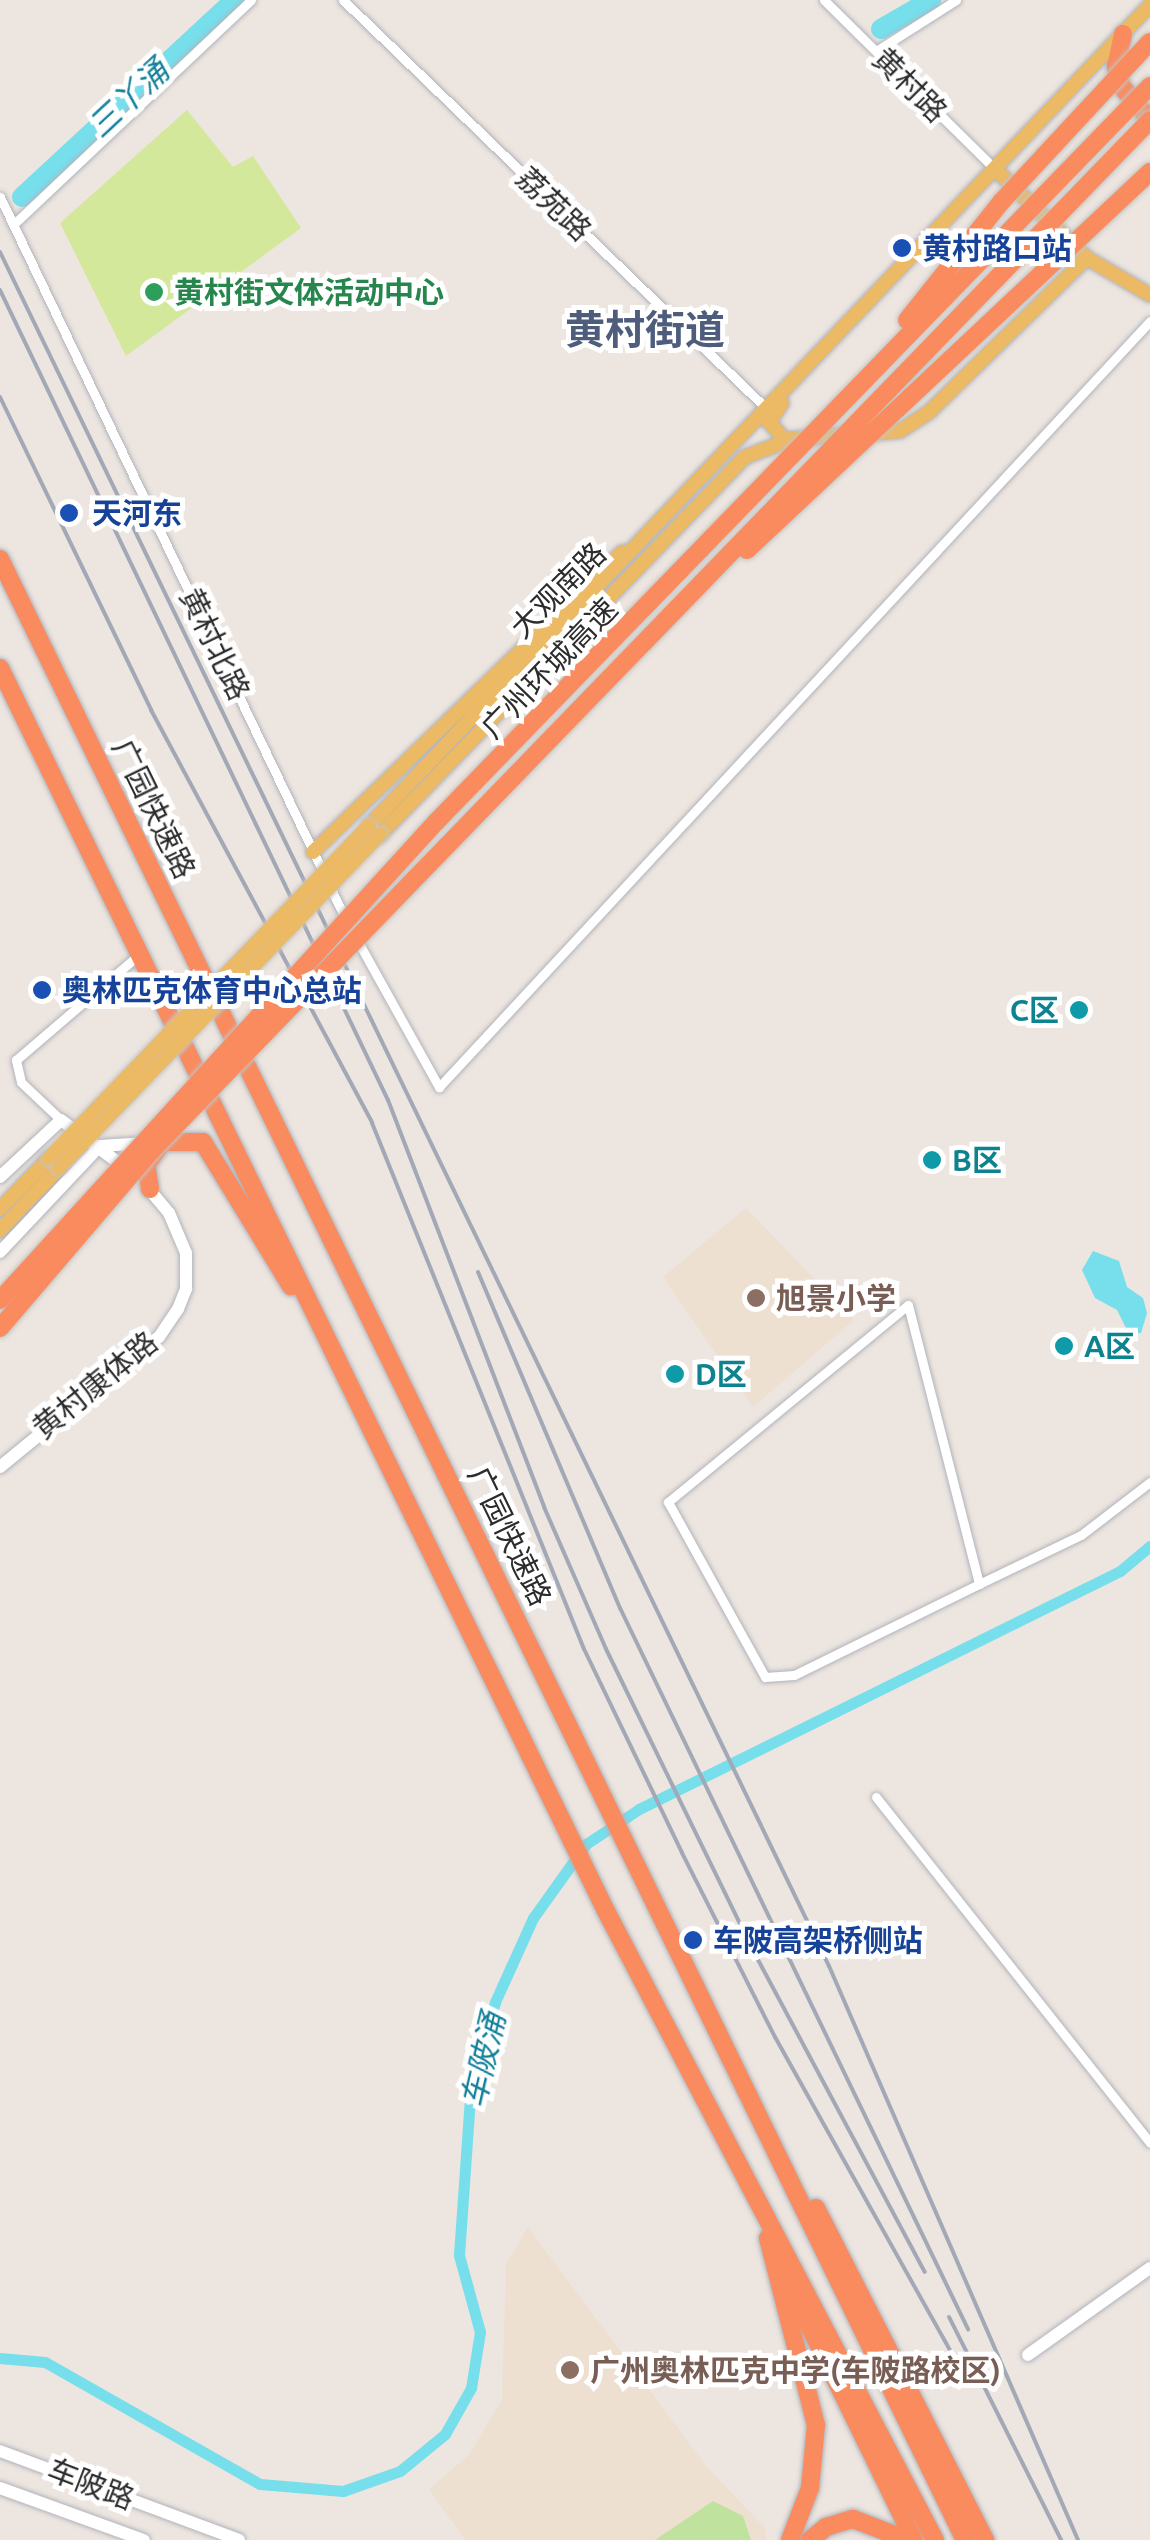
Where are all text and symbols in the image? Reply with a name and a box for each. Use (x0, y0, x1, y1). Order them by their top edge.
street label: 黄村路 (865, 40, 955, 130)
water label: 三丫涌 (80, 51, 176, 145)
street label: 荔苑路 (509, 160, 599, 248)
place label: 黄村路口站 (922, 230, 1072, 266)
marker: 黄村路口站 (891, 237, 913, 259)
place label: 黄村街文体活动中心 (174, 274, 444, 310)
marker: 黄村街文体活动中心 (143, 281, 165, 303)
district label: 黄村街道 (565, 306, 725, 354)
place label: 天河东 (92, 495, 182, 531)
marker: 天河东 (56, 500, 82, 526)
street label: 大观南路 (503, 535, 613, 645)
street label: 黄村北路 (173, 582, 257, 706)
street label: 广州环城高速 (474, 591, 624, 745)
street label: 广园快速路 (105, 734, 203, 884)
place label: 奥林匹克体育中心总站 (62, 972, 362, 1008)
marker: 奥林匹克体育中心总站 (31, 979, 53, 1001)
place label: C区 (1010, 992, 1059, 1028)
marker: C区 (1068, 999, 1090, 1021)
place label: B区 (952, 1142, 1002, 1178)
marker: B区 (921, 1149, 943, 1171)
place label: 旭景小学 (776, 1280, 896, 1316)
marker: 旭景小学 (745, 1287, 767, 1309)
street label: 黄村康体路 (25, 1324, 165, 1446)
place label: A区 (1084, 1328, 1135, 1364)
marker: A区 (1053, 1335, 1075, 1357)
place label: D区 (695, 1356, 747, 1392)
marker: D区 (664, 1363, 686, 1385)
street label: 广园快速路 (461, 1461, 559, 1611)
place label: 车陂高架桥侧站 (713, 1922, 923, 1958)
marker: 车陂高架桥侧站 (682, 1929, 704, 1951)
water label: 车陂涌 (453, 2009, 513, 2111)
place label: 广州奥林匹克中学(车陂路校区) (590, 2352, 1001, 2388)
marker: 广州奥林匹克中学(车陂路校区) (559, 2359, 581, 2381)
street label: 车陂路 (43, 2451, 139, 2517)

